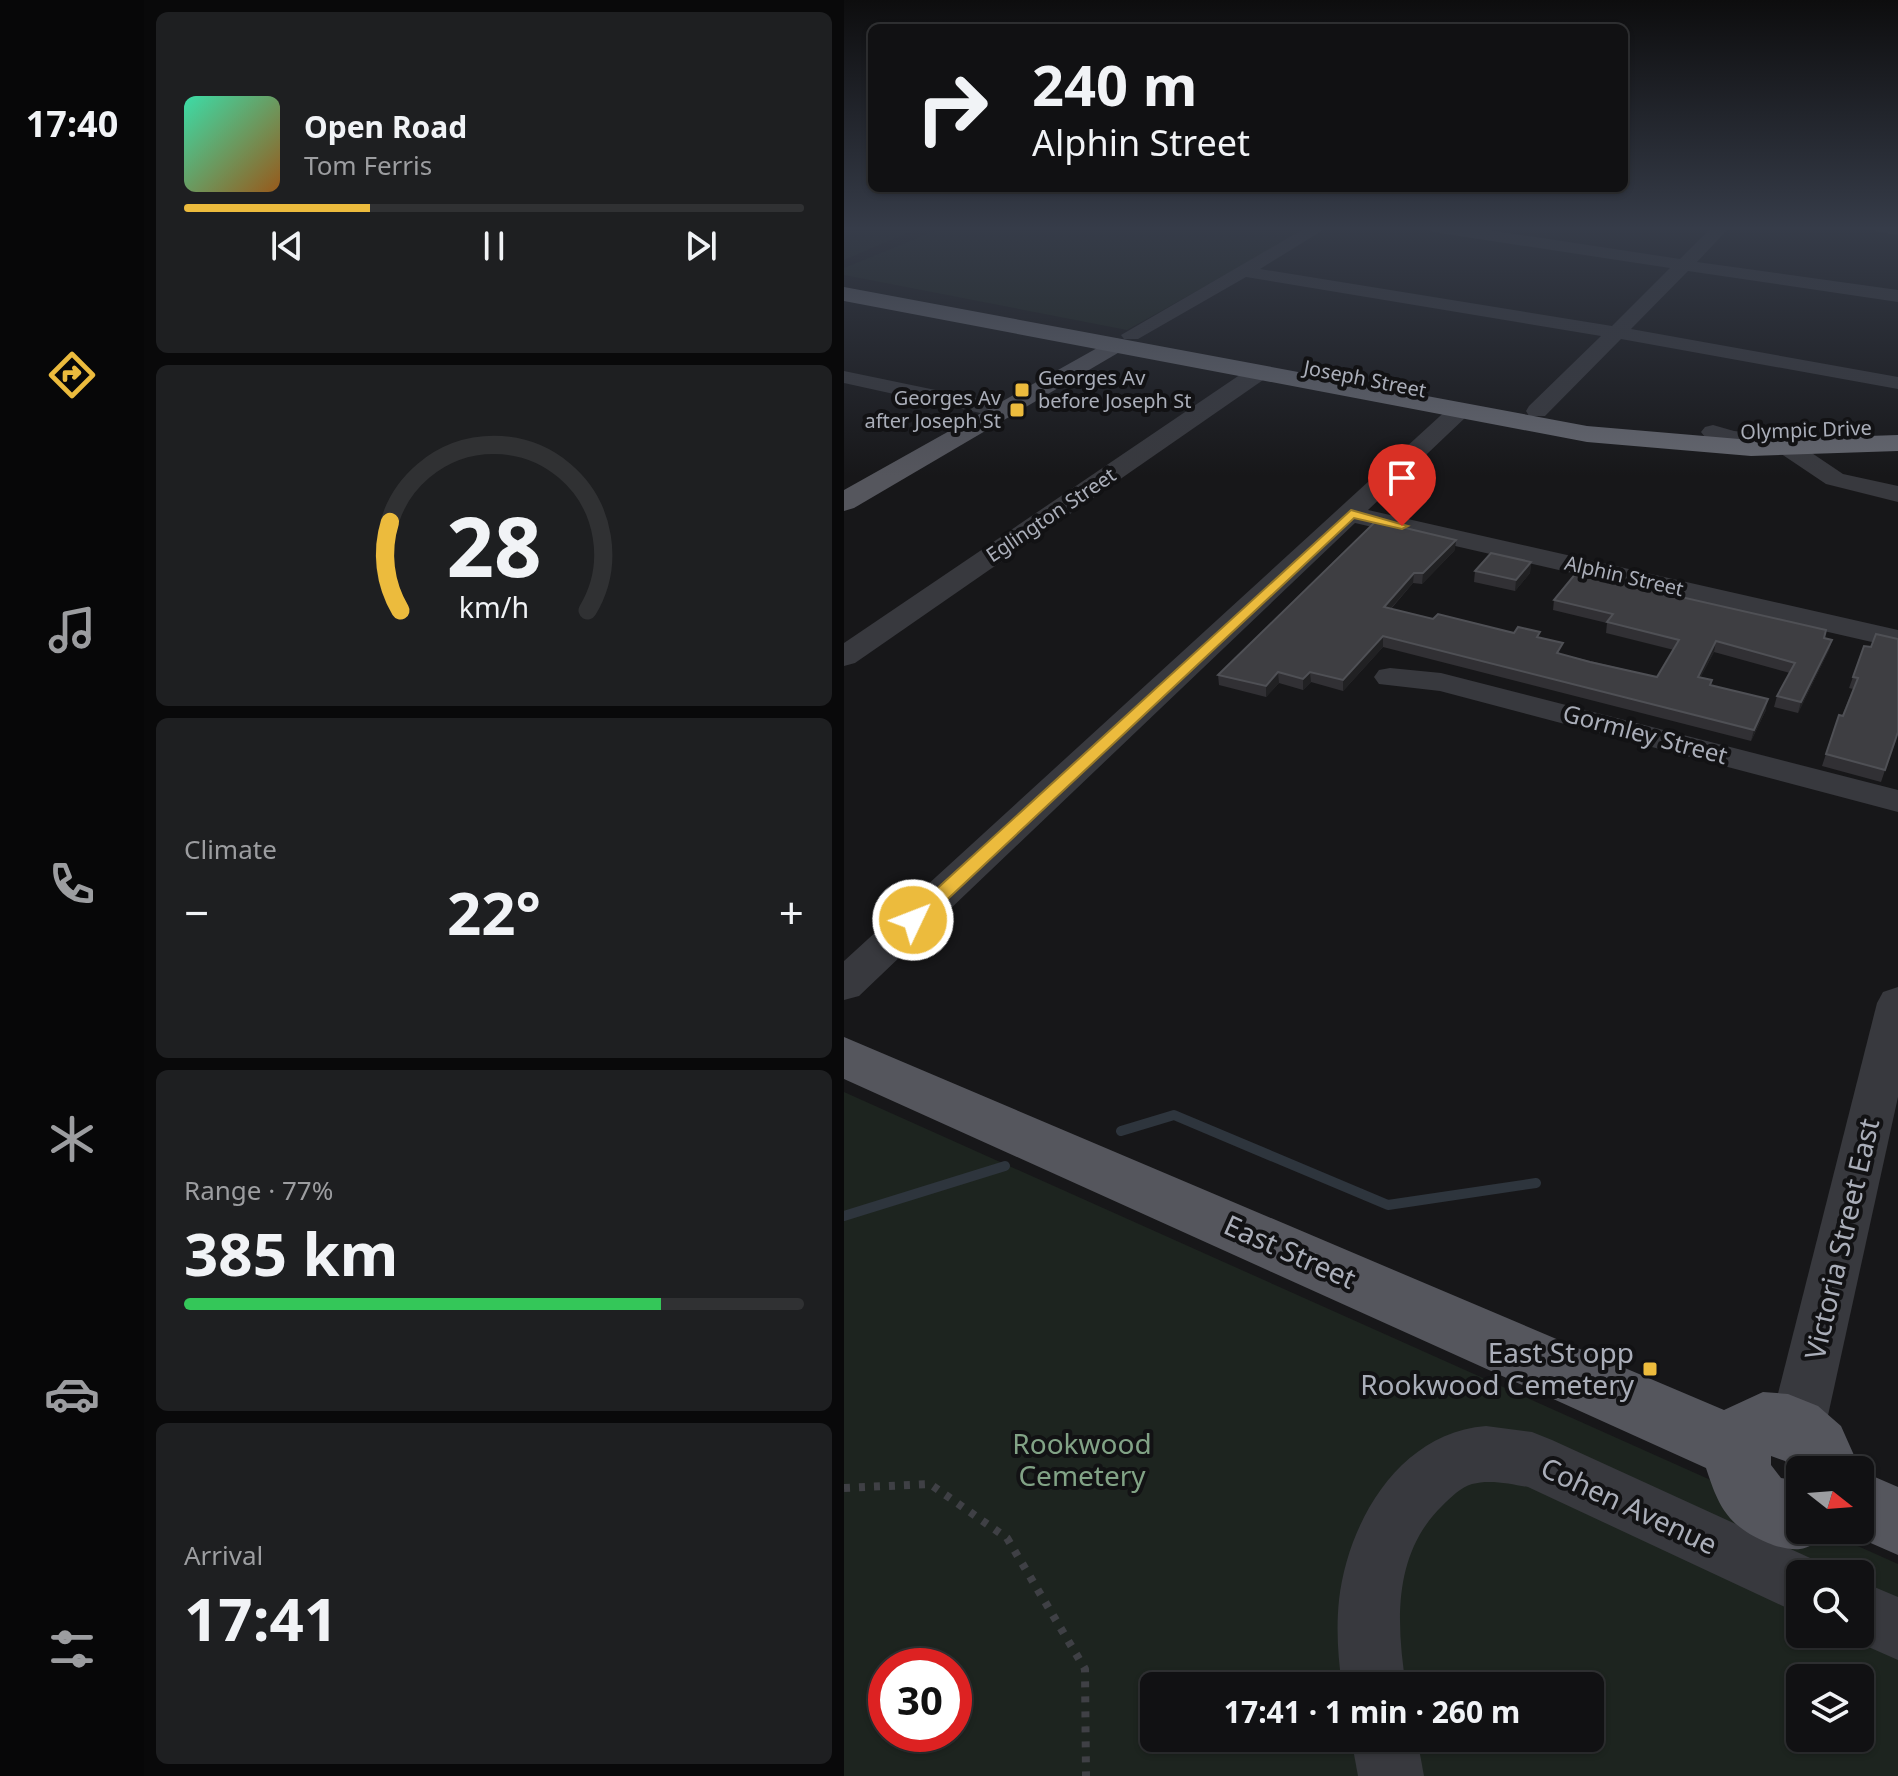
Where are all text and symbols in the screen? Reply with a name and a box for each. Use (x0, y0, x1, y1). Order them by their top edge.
text: 240 m (1032, 46, 1197, 122)
icon: right (900, 56, 1004, 160)
text: 17:40 (26, 99, 118, 148)
text: Open Road (304, 106, 467, 147)
text: Alphin Street (1032, 118, 1250, 167)
text: Tom Ferris (304, 147, 432, 183)
icon: previous (265, 224, 309, 268)
icon: pause (472, 224, 516, 268)
icon: next (679, 224, 723, 268)
icon: directions (44, 347, 100, 403)
street label: Joseph Street (1300, 353, 1429, 404)
place label: Georges Av before Joseph St (1038, 364, 1191, 414)
marker: Georges Av before Joseph St (1013, 381, 1031, 399)
place label: Georges Av after Joseph St (864, 384, 1002, 434)
marker: Georges Av after Joseph St (1008, 401, 1026, 419)
street label: Olympic Drive (1740, 414, 1872, 445)
pin (1368, 444, 1436, 526)
icon: arrive (1380, 456, 1424, 500)
street label: Eglington Street (981, 461, 1121, 568)
text: 28 (446, 488, 542, 601)
street label: Alphin Street (1562, 549, 1686, 602)
text: km/h (459, 587, 529, 626)
icon: music (44, 602, 100, 658)
street label: Gormley Street (1559, 696, 1732, 771)
text: Climate (184, 831, 277, 867)
icon: phone (44, 856, 100, 912)
text: 22° (447, 871, 541, 953)
position arrow (871, 878, 955, 962)
text: − (184, 882, 209, 942)
text: + (779, 882, 804, 942)
icon: climate (44, 1111, 100, 1167)
street label: Victoria Street East (1795, 1114, 1887, 1363)
text: Range · 77% (184, 1172, 333, 1208)
street label: East Street (1219, 1205, 1362, 1297)
text: 385 km (184, 1212, 398, 1294)
place label: East St opp Rookwood Cemetery (1360, 1333, 1635, 1403)
marker: East St opp Rookwood Cemetery (1641, 1360, 1659, 1378)
icon: car (44, 1366, 100, 1422)
park label: Rookwood Cemetery (1012, 1424, 1152, 1494)
street label: Cohen Avenue (1535, 1448, 1724, 1563)
north arrow (1786, 1456, 1874, 1544)
map controls (1786, 1456, 1874, 1752)
text: Arrival (184, 1537, 263, 1573)
button: search (1786, 1560, 1874, 1648)
text: 17:41 (184, 1577, 338, 1659)
icon: filters (44, 1621, 100, 1677)
speed limit sign: 30 (868, 1648, 972, 1752)
button: layers (1786, 1664, 1874, 1752)
text: 17:41 · 1 min · 260 m (1224, 1691, 1520, 1732)

